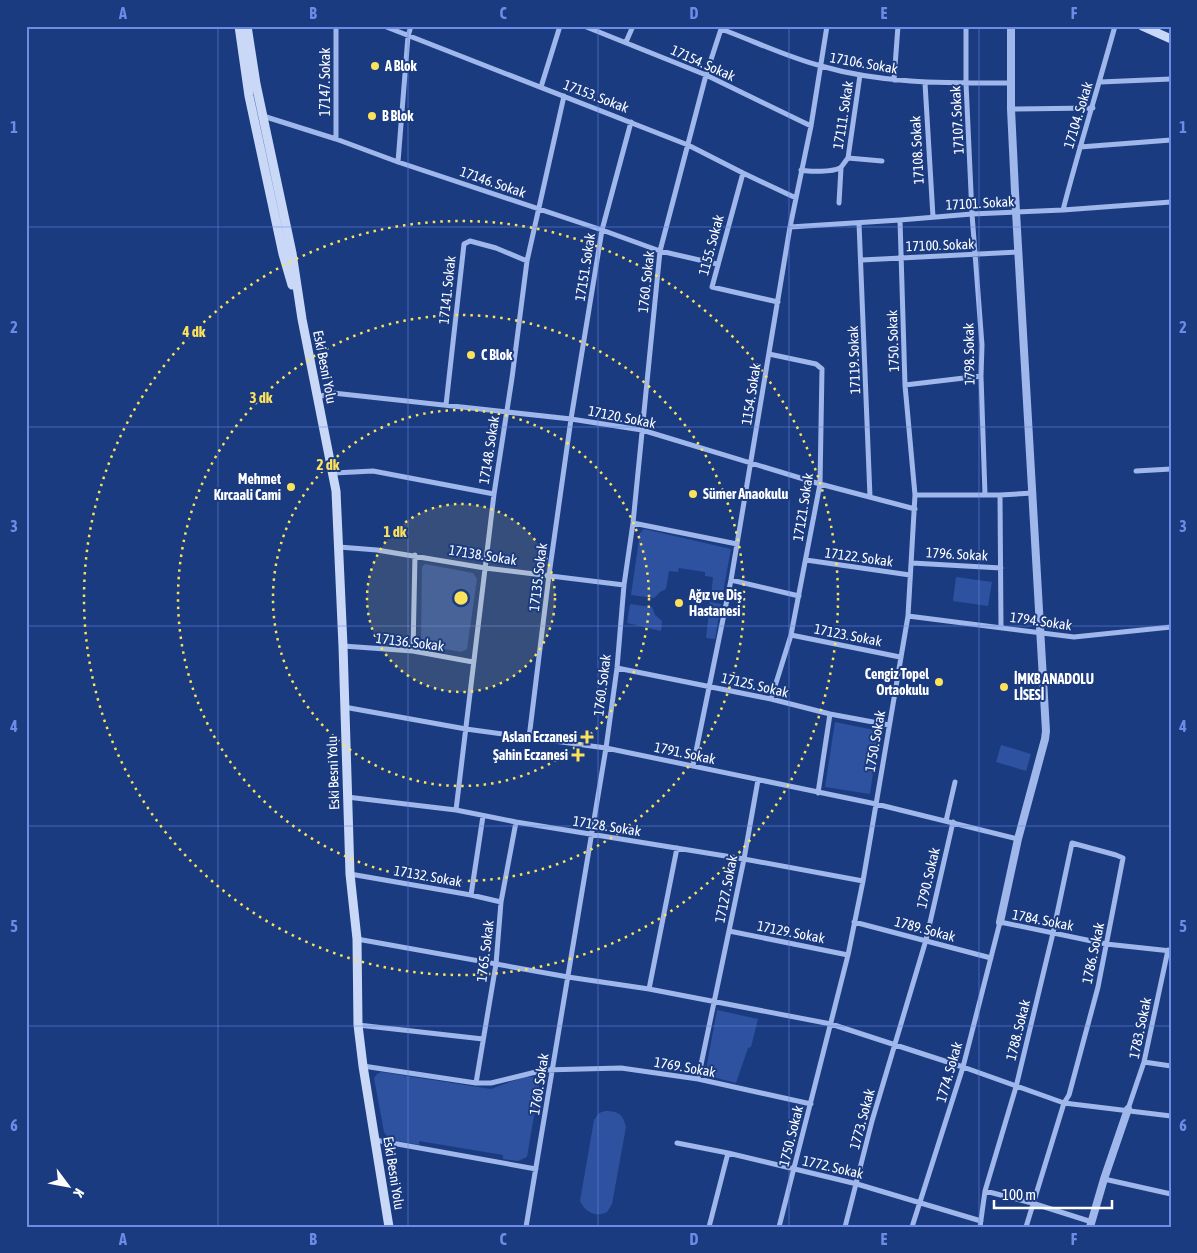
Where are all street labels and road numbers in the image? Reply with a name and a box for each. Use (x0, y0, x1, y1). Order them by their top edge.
street label: 17154. Sokak (668, 42, 738, 84)
street label: 17147. Sokak (317, 48, 333, 116)
street label: 17106. Sokak (829, 49, 899, 77)
street label: 17153. Sokak (561, 76, 631, 116)
street label: 17111. Sokak (830, 80, 856, 150)
street label: 17104. Sokak (1060, 80, 1096, 150)
street label: 17107. Sokak (947, 85, 967, 155)
street label: 17108. Sokak (907, 115, 927, 185)
street label: 17146. Sokak (458, 163, 528, 201)
street label: 17101. Sokak (945, 193, 1015, 213)
street label: 1155. Sokak (695, 213, 727, 277)
street label: 17151. Sokak (572, 232, 598, 302)
street label: 17100. Sokak (905, 236, 975, 254)
street label: 1760. Sokak (635, 250, 657, 314)
street label: 17141. Sokak (435, 255, 459, 325)
street label: 1750. Sokak (884, 310, 902, 372)
street label: 1798. Sokak (960, 323, 978, 385)
street label: 17119. Sokak (845, 325, 863, 395)
street label: Eski Besni Yolu (310, 329, 340, 405)
street label: 1154. Sokak (738, 362, 764, 426)
street label: 17120. Sokak (587, 403, 657, 431)
street label: 17148. Sokak (476, 415, 502, 485)
street label: 17121. Sokak (790, 472, 816, 542)
street label: 17138. Sokak (448, 542, 518, 568)
street label: 17135. Sokak (526, 542, 550, 612)
street label: 17122. Sokak (824, 544, 894, 570)
street label: 1796. Sokak (926, 544, 988, 564)
street label: 1794. Sokak (1009, 609, 1073, 633)
street label: 17123. Sokak (813, 621, 883, 649)
street label: 17136. Sokak (375, 630, 445, 654)
street label: 1760. Sokak (590, 653, 614, 717)
street label: 17125. Sokak (720, 669, 790, 701)
street label: 1750. Sokak (862, 709, 888, 773)
street label: Eski Besni Yolu (324, 736, 342, 810)
street label: 1791. Sokak (653, 739, 717, 767)
street label: 17128. Sokak (572, 813, 642, 839)
street label: 1790. Sokak (913, 846, 943, 910)
street label: 17127. Sokak (712, 854, 740, 924)
street label: 17132. Sokak (393, 862, 463, 890)
street label: 1784. Sokak (1011, 906, 1075, 934)
street label: 1789. Sokak (893, 913, 957, 945)
street label: 17129. Sokak (756, 918, 826, 946)
street label: 1765. Sokak (473, 919, 497, 983)
street label: 1786. Sokak (1079, 921, 1107, 985)
street label: 1783. Sokak (1126, 996, 1154, 1060)
street label: 1788. Sokak (1003, 998, 1033, 1062)
street label: 1774. Sokak (933, 1040, 965, 1104)
street label: 1760. Sokak (526, 1052, 552, 1116)
street label: 1769. Sokak (653, 1054, 717, 1080)
street label: 1773. Sokak (846, 1087, 878, 1151)
street label: 1750. Sokak (776, 1104, 806, 1168)
street label: Eski Besni Yolu (380, 1135, 408, 1211)
street label: 1772. Sokak (801, 1152, 865, 1182)

